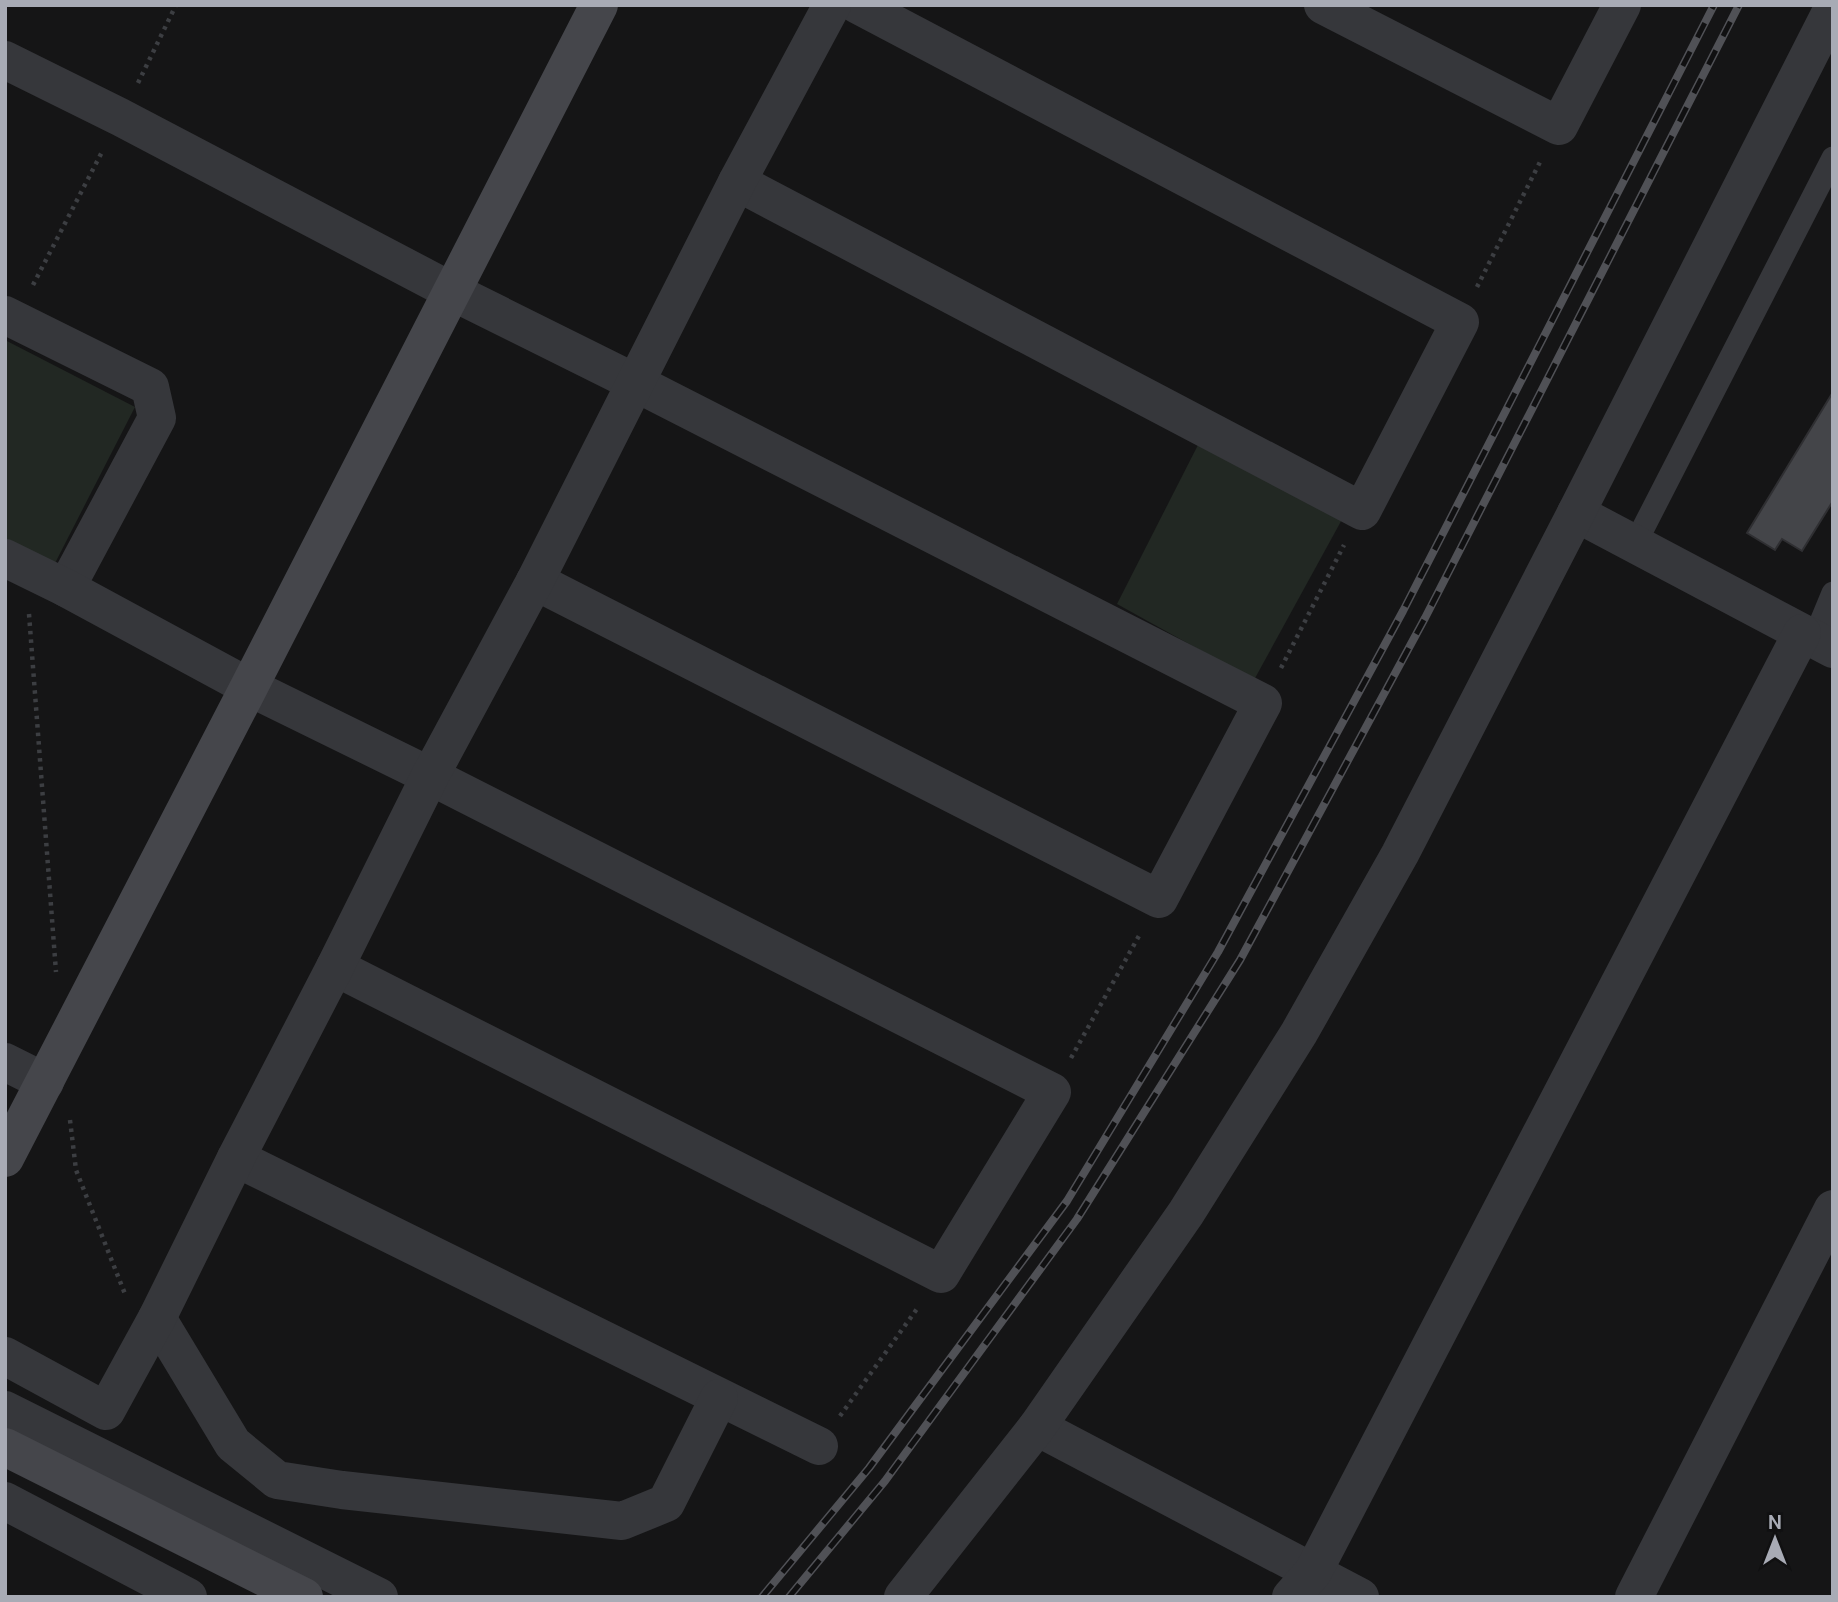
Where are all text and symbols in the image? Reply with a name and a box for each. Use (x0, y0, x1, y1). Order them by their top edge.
north arrow (1740, 1504, 1810, 1574)
text: N (1768, 1510, 1782, 1535)

